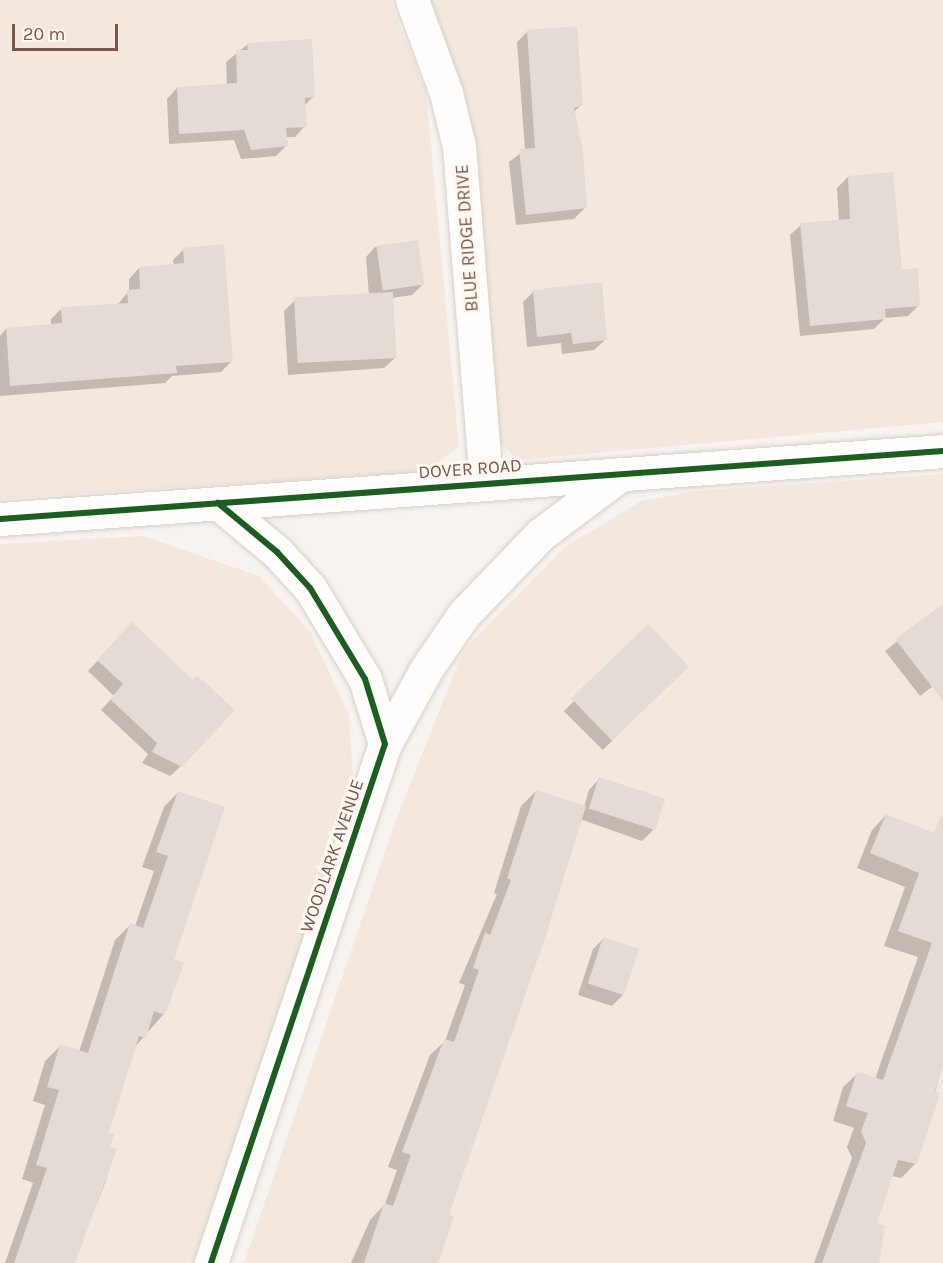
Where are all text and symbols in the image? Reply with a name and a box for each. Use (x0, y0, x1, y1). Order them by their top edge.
scale bar (15, 12, 122, 50)
text: 20 m (23, 23, 65, 45)
street label: BLUE RIDGE DRIVE (451, 163, 483, 313)
street label: DOVER ROAD (417, 455, 523, 483)
street label: WOODLARK AVENUE (296, 777, 368, 935)

